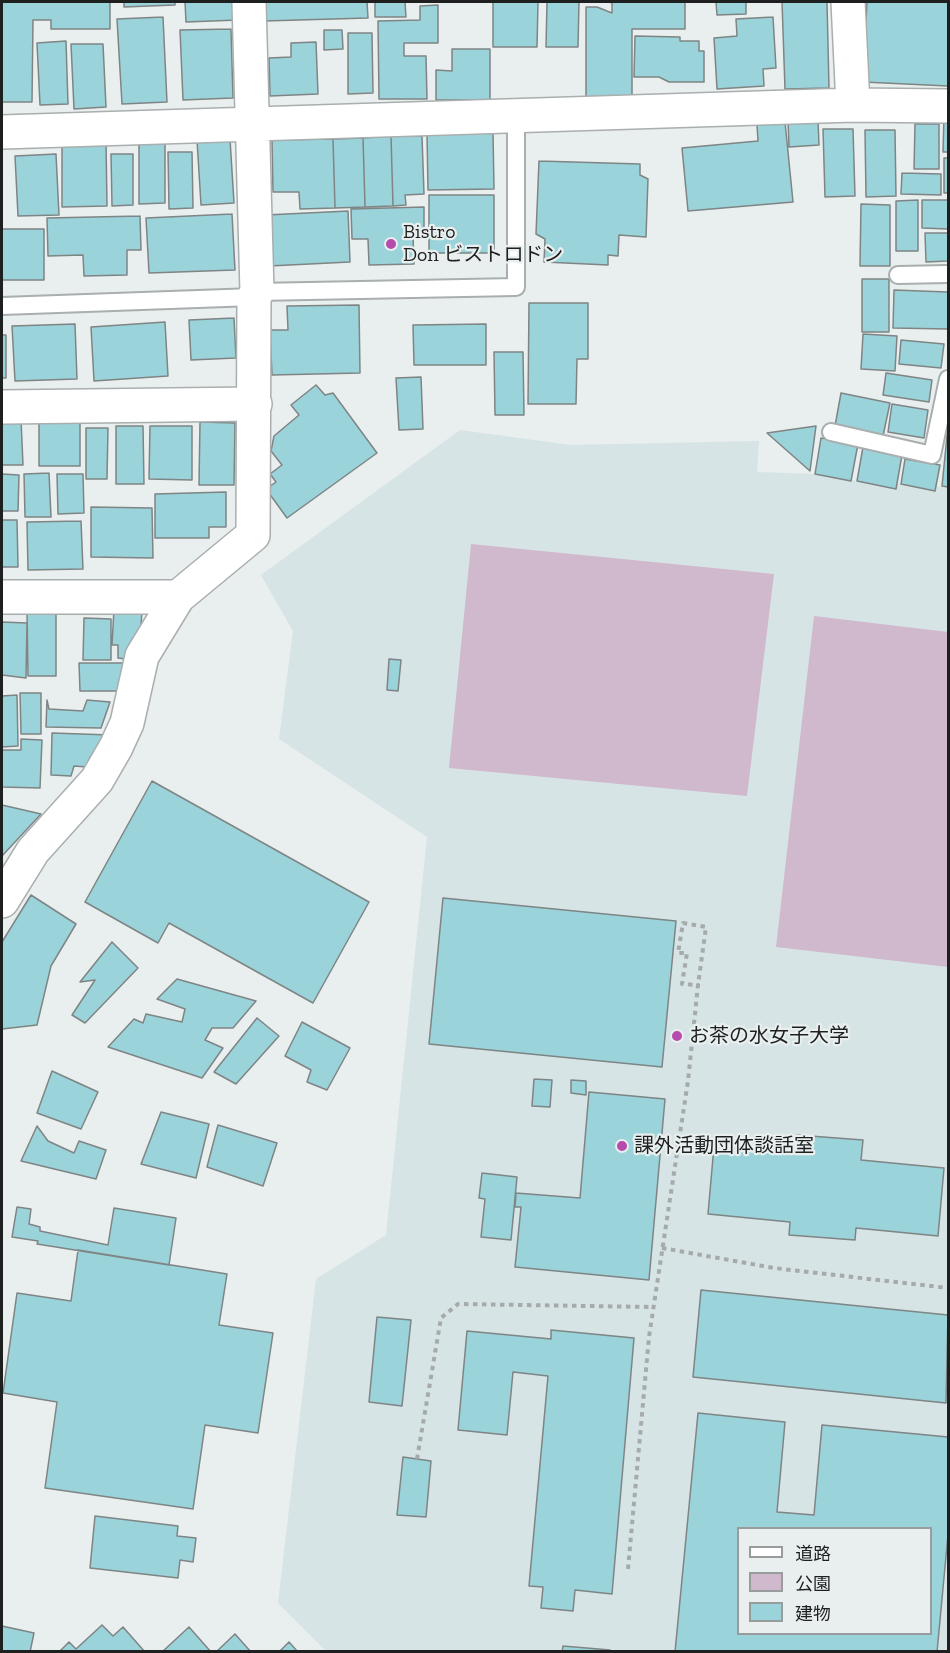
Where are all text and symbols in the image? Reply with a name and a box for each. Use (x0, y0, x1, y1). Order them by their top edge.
place label: Bistro Don ビストロドン (403, 220, 563, 267)
marker: Bistro Don ビストロドン (384, 237, 398, 251)
place label: お茶の水女子大学 (689, 1024, 849, 1048)
marker: お茶の水女子大学 (670, 1029, 684, 1043)
place label: 課外活動団体談話室 (634, 1134, 814, 1158)
marker: 課外活動団体談話室 (615, 1139, 629, 1153)
legend (737, 1527, 932, 1635)
text: 道路 (795, 1543, 831, 1565)
text: 公園 (795, 1573, 831, 1595)
text: 建物 (795, 1603, 831, 1625)

